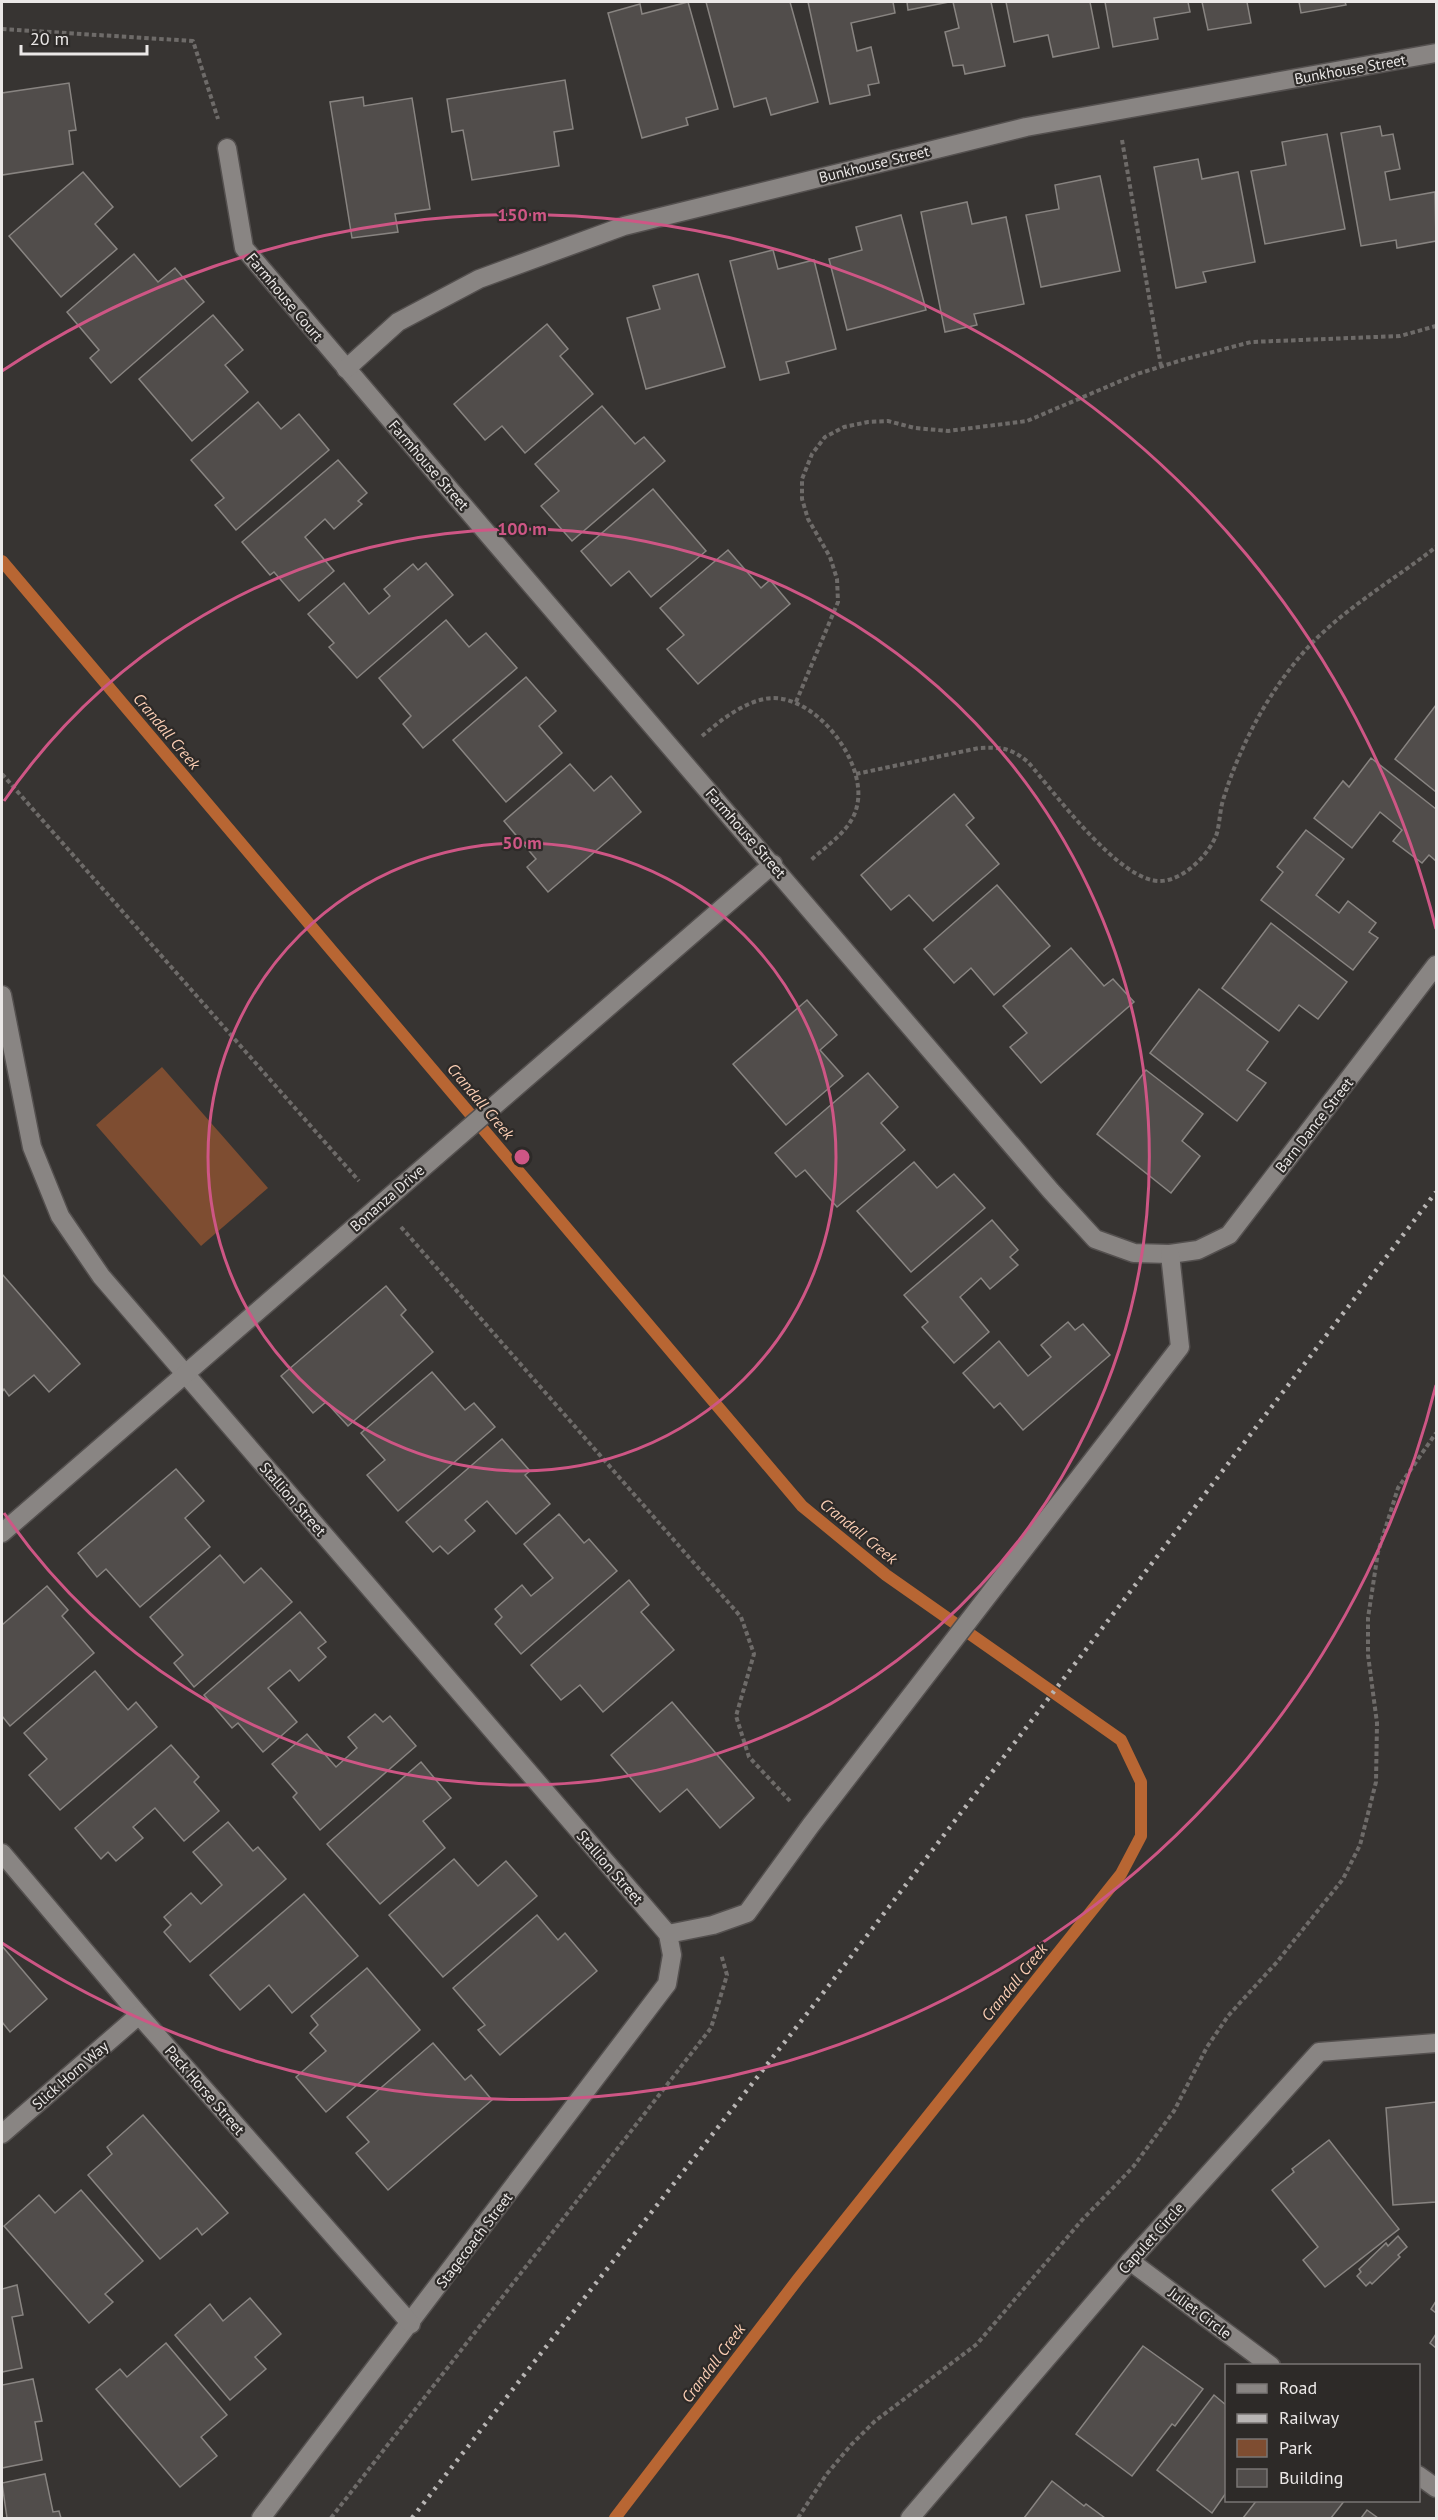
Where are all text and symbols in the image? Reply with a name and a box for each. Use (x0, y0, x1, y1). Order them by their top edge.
scale bar (21, 18, 147, 56)
text: 20 m (30, 27, 69, 50)
street label: Bunkhouse Street (1293, 50, 1407, 88)
street label: Bunkhouse Street (817, 141, 931, 187)
text: 150 m (497, 203, 547, 226)
street label: Farmhouse Court (243, 249, 327, 345)
street label: Farmhouse Street (385, 416, 473, 514)
text: 100 m (497, 517, 547, 540)
water label: Crandall Creek (129, 689, 205, 774)
street label: Farmhouse Street (702, 784, 790, 882)
text: 50 m (502, 831, 542, 854)
water label: Crandall Creek (443, 1059, 519, 1144)
street label: Barn Dance Street (1271, 1074, 1357, 1176)
centre of rings (512, 1147, 532, 1167)
street label: Bonanza Drive (346, 1161, 428, 1235)
street label: Stallion Street (256, 1458, 330, 1540)
water label: Crandall Creek (816, 1494, 902, 1569)
street label: Stallion Street (573, 1826, 647, 1908)
water label: Crandall Creek (977, 1939, 1052, 2025)
street label: Slick Horn Way (28, 2037, 112, 2113)
street label: Pack Horse Street (161, 2041, 249, 2139)
street label: Stagecoach Street (432, 2188, 516, 2292)
street label: Capulet Circle (1114, 2198, 1188, 2278)
street label: Juliet Circle (1164, 2283, 1235, 2343)
water label: Crandall Creek (677, 2319, 750, 2407)
legend (1225, 2364, 1420, 2502)
text: Road (1279, 2376, 1317, 2399)
text: Railway (1279, 2406, 1340, 2429)
text: Park (1279, 2436, 1312, 2459)
text: Building (1279, 2466, 1343, 2489)

